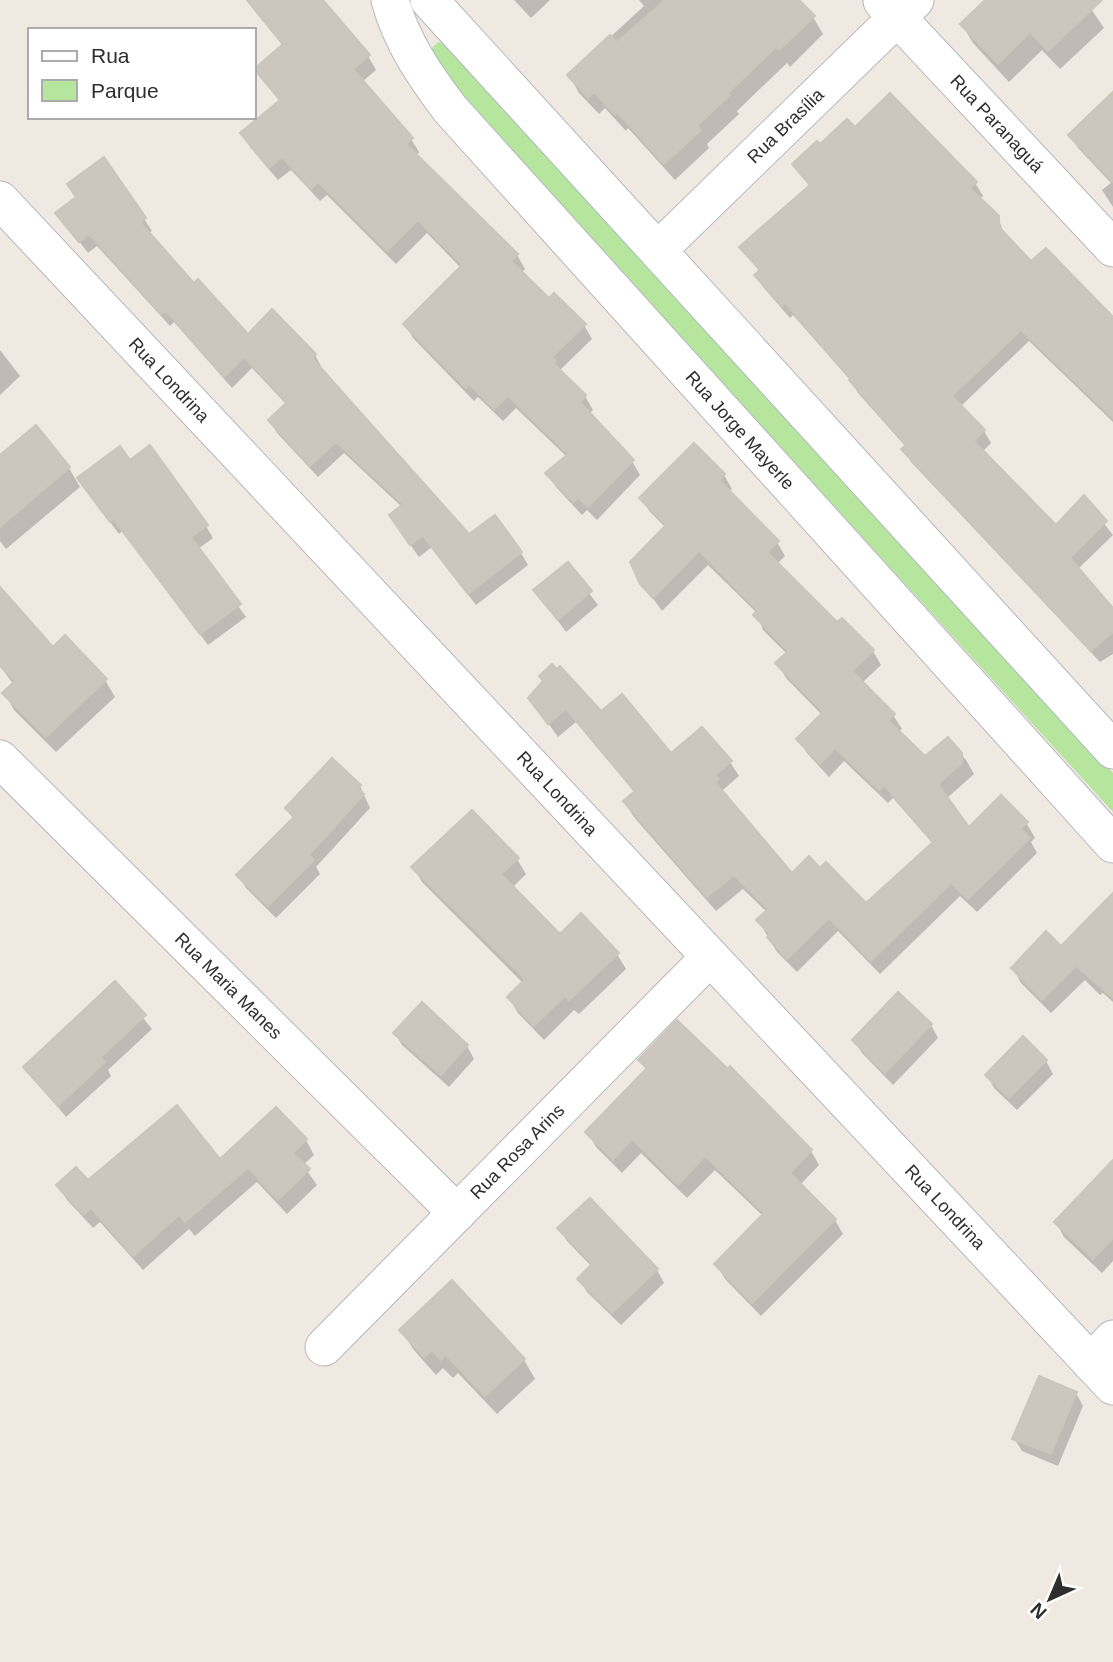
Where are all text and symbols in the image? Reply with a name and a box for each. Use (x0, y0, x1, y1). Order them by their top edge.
legend (28, 28, 256, 119)
text: Rua (91, 44, 130, 67)
street label: Rua Paranaguá (946, 71, 1048, 177)
text: Parque (91, 79, 159, 102)
street label: Rua Brasília (743, 84, 828, 167)
street label: Rua Londrina (125, 334, 214, 427)
street label: Rua Jorge Mayerle (681, 367, 798, 494)
street label: Rua Londrina (513, 747, 602, 841)
street label: Rua Maria Manes (171, 929, 286, 1043)
street label: Rua Rosa Arins (466, 1100, 569, 1203)
street label: Rua Londrina (901, 1161, 990, 1254)
north arrow (1015, 1564, 1085, 1634)
text: N (1026, 1599, 1051, 1623)

